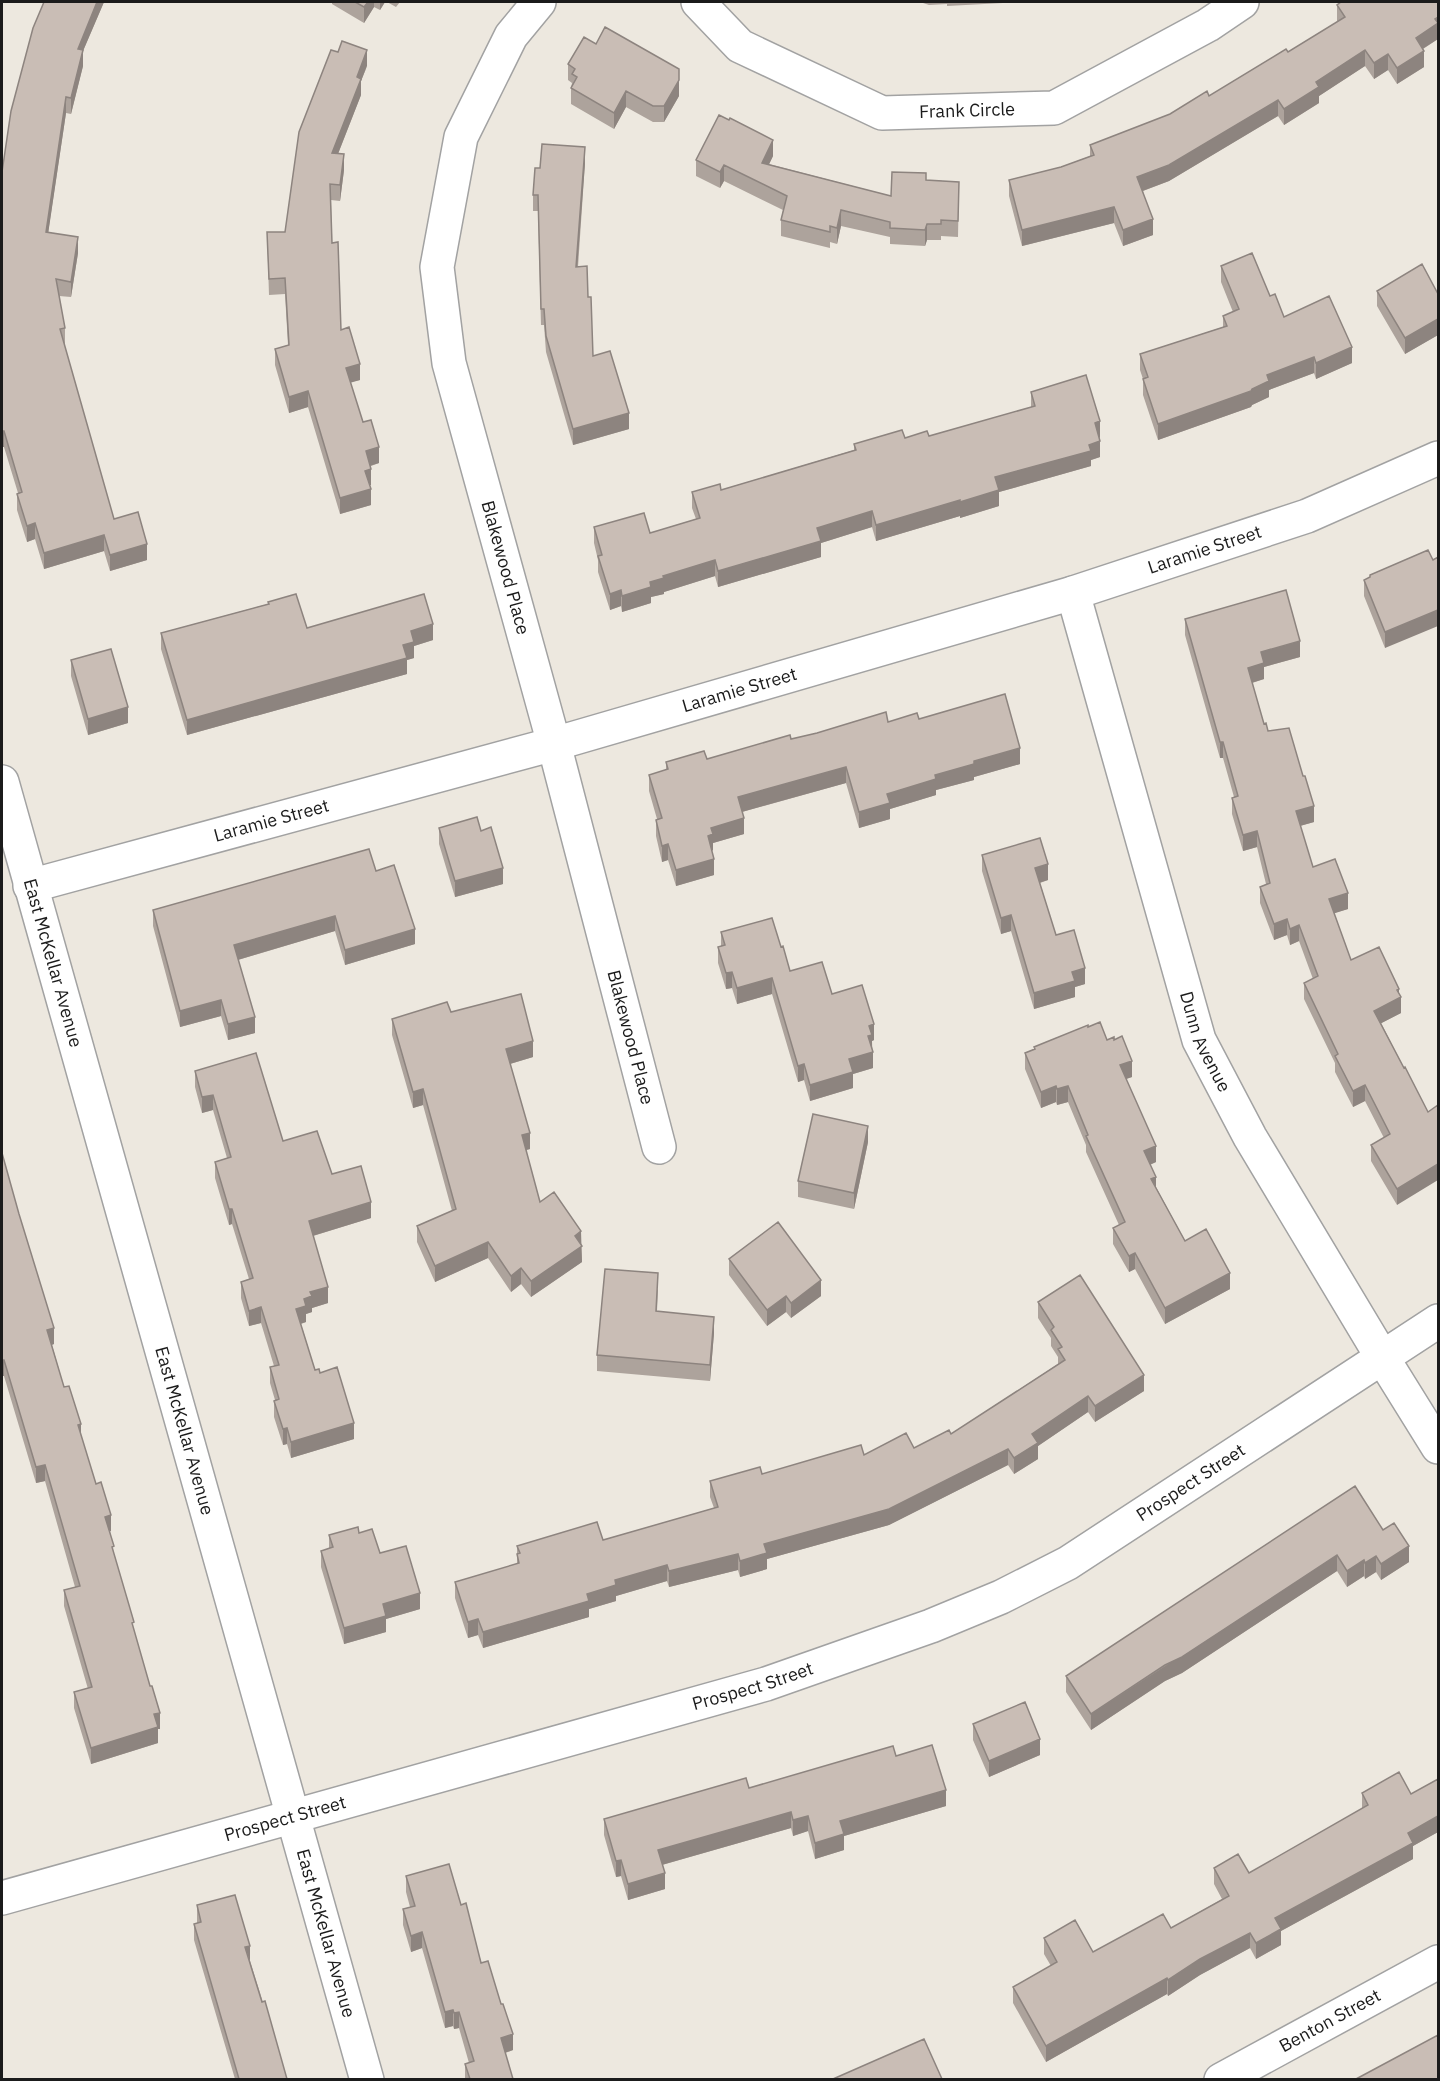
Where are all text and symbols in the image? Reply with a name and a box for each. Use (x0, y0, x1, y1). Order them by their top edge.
street label: Frank Circle (919, 97, 1016, 123)
street label: Blakewood Place (476, 498, 535, 637)
street label: Laramie Street (1145, 520, 1264, 579)
street label: Laramie Street (679, 662, 799, 717)
street label: Laramie Street (211, 794, 331, 847)
street label: East McKellar Avenue (19, 876, 88, 1050)
street label: Blakewood Place (602, 967, 659, 1107)
street label: Dunn Avenue (1175, 989, 1236, 1096)
street label: East McKellar Avenue (150, 1344, 220, 1518)
street label: Prospect Street (1132, 1438, 1249, 1526)
street label: Prospect Street (689, 1656, 816, 1715)
street label: Prospect Street (221, 1790, 349, 1846)
street label: East McKellar Avenue (292, 1846, 361, 2020)
street label: Benton Street (1275, 1983, 1384, 2057)

